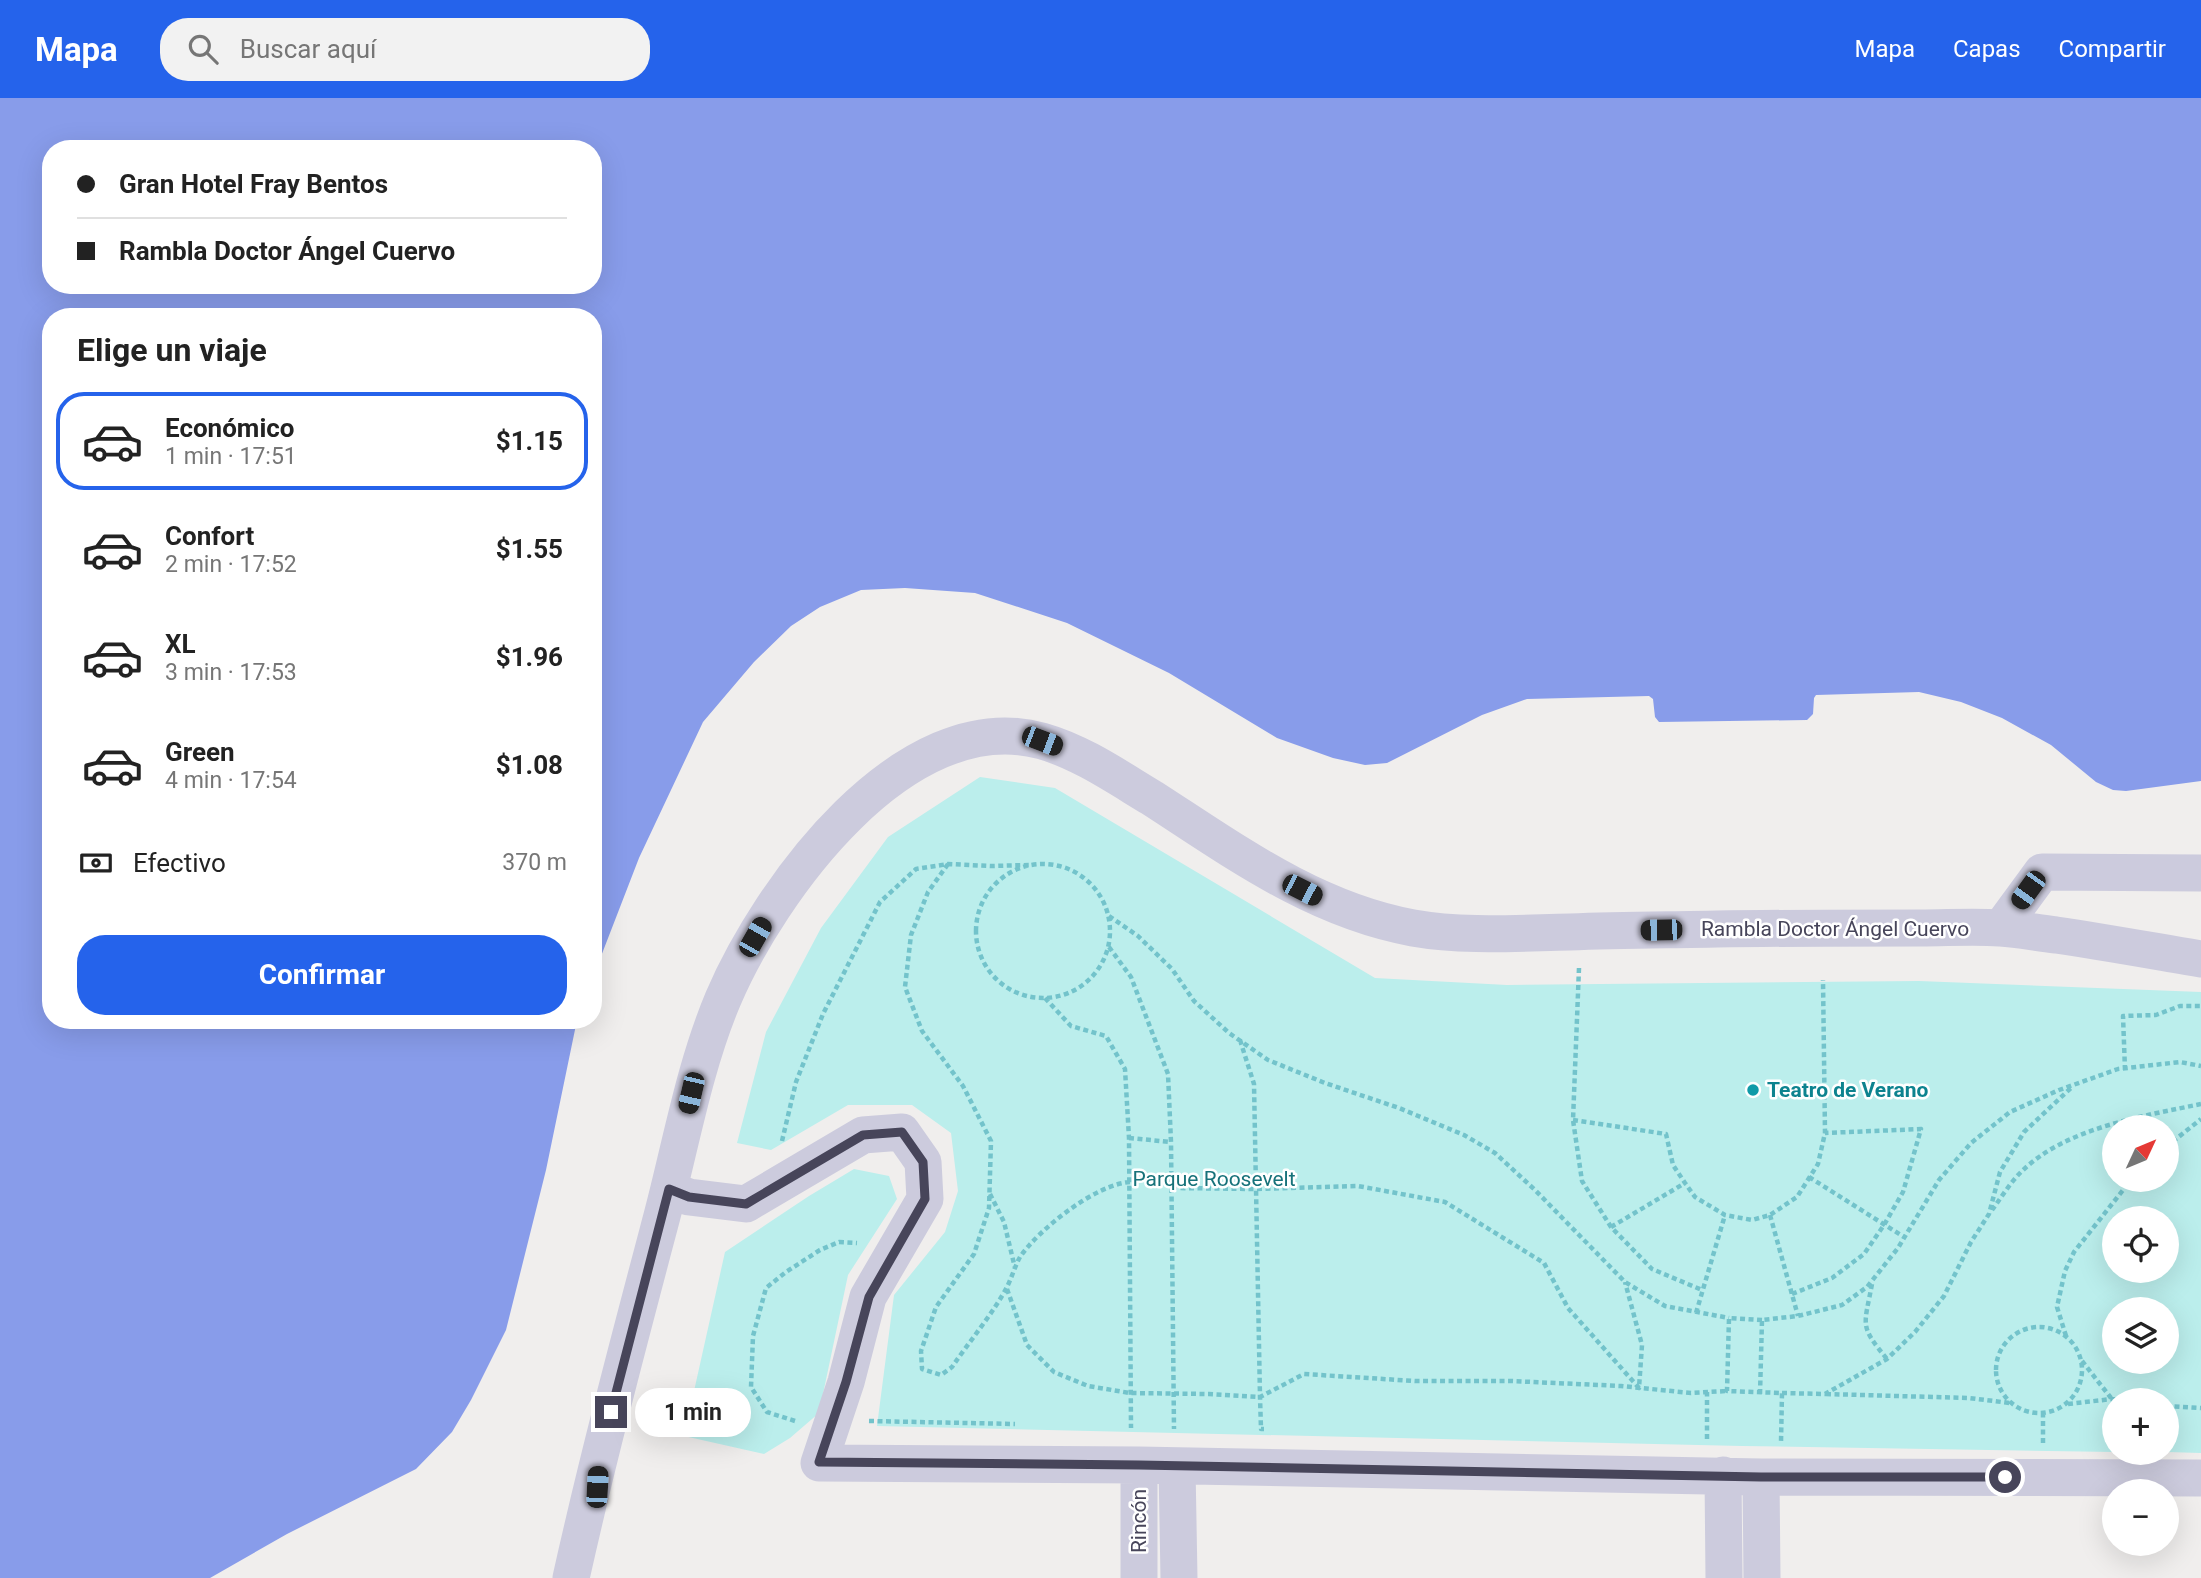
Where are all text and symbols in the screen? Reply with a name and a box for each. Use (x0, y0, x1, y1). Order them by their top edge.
search box (160, 18, 650, 81)
text: Mapa (35, 30, 118, 69)
icon: search (184, 30, 222, 68)
text: Buscar aquí (240, 34, 376, 64)
text: Mapa (1854, 35, 1915, 63)
text: Capas (1953, 35, 2021, 63)
text: Compartir (2059, 35, 2166, 63)
text: Gran Hotel Fray Bentos (119, 169, 388, 199)
text: Rambla Doctor Ángel Cuervo (119, 236, 455, 266)
text: Elige un viaje (77, 331, 267, 369)
icon: car (81, 410, 144, 473)
text: Económico (165, 413, 294, 443)
text: $1.15 (496, 426, 563, 456)
text: 1 min · 17:51 (165, 443, 297, 470)
icon: car (81, 518, 144, 581)
text: Confort (165, 521, 254, 551)
text: $1.55 (496, 534, 563, 564)
text: 2 min · 17:52 (165, 551, 297, 578)
icon: car (81, 626, 144, 689)
text: XL (165, 629, 196, 659)
text: $1.96 (496, 642, 563, 672)
text: 3 min · 17:53 (165, 659, 297, 686)
car (1019, 724, 1066, 758)
icon: car (81, 734, 144, 797)
text: Green (165, 737, 235, 767)
text: $1.08 (496, 750, 563, 780)
text: 4 min · 17:54 (165, 767, 297, 794)
icon: cash (77, 844, 115, 882)
text: Efectivo (133, 848, 226, 878)
text: 370 m (502, 849, 567, 876)
car (2008, 867, 2049, 913)
car (1279, 871, 1326, 909)
car (736, 914, 775, 960)
street label: Rambla Doctor Ángel Cuervo (1701, 917, 1969, 941)
car (1640, 919, 1683, 941)
button: Confirmar (77, 935, 567, 1015)
car (677, 1070, 706, 1116)
place label: Teatro de Verano (1767, 1078, 1929, 1102)
marker: Teatro de Verano (1745, 1082, 1761, 1098)
north arrow (2102, 1115, 2179, 1192)
map controls (2102, 1115, 2179, 1556)
park label: Parque Roosevelt (1132, 1167, 1296, 1191)
button: locate (2102, 1206, 2179, 1283)
button: layers (2102, 1297, 2179, 1374)
callout: 1 min (636, 1388, 751, 1436)
button: + (2102, 1388, 2179, 1465)
route end (595, 1396, 627, 1428)
text: 1 min (664, 1399, 722, 1426)
route start (1989, 1461, 2021, 1493)
car (586, 1465, 609, 1509)
button: − (2102, 1479, 2179, 1556)
street label: Rincón (1127, 1489, 1151, 1553)

